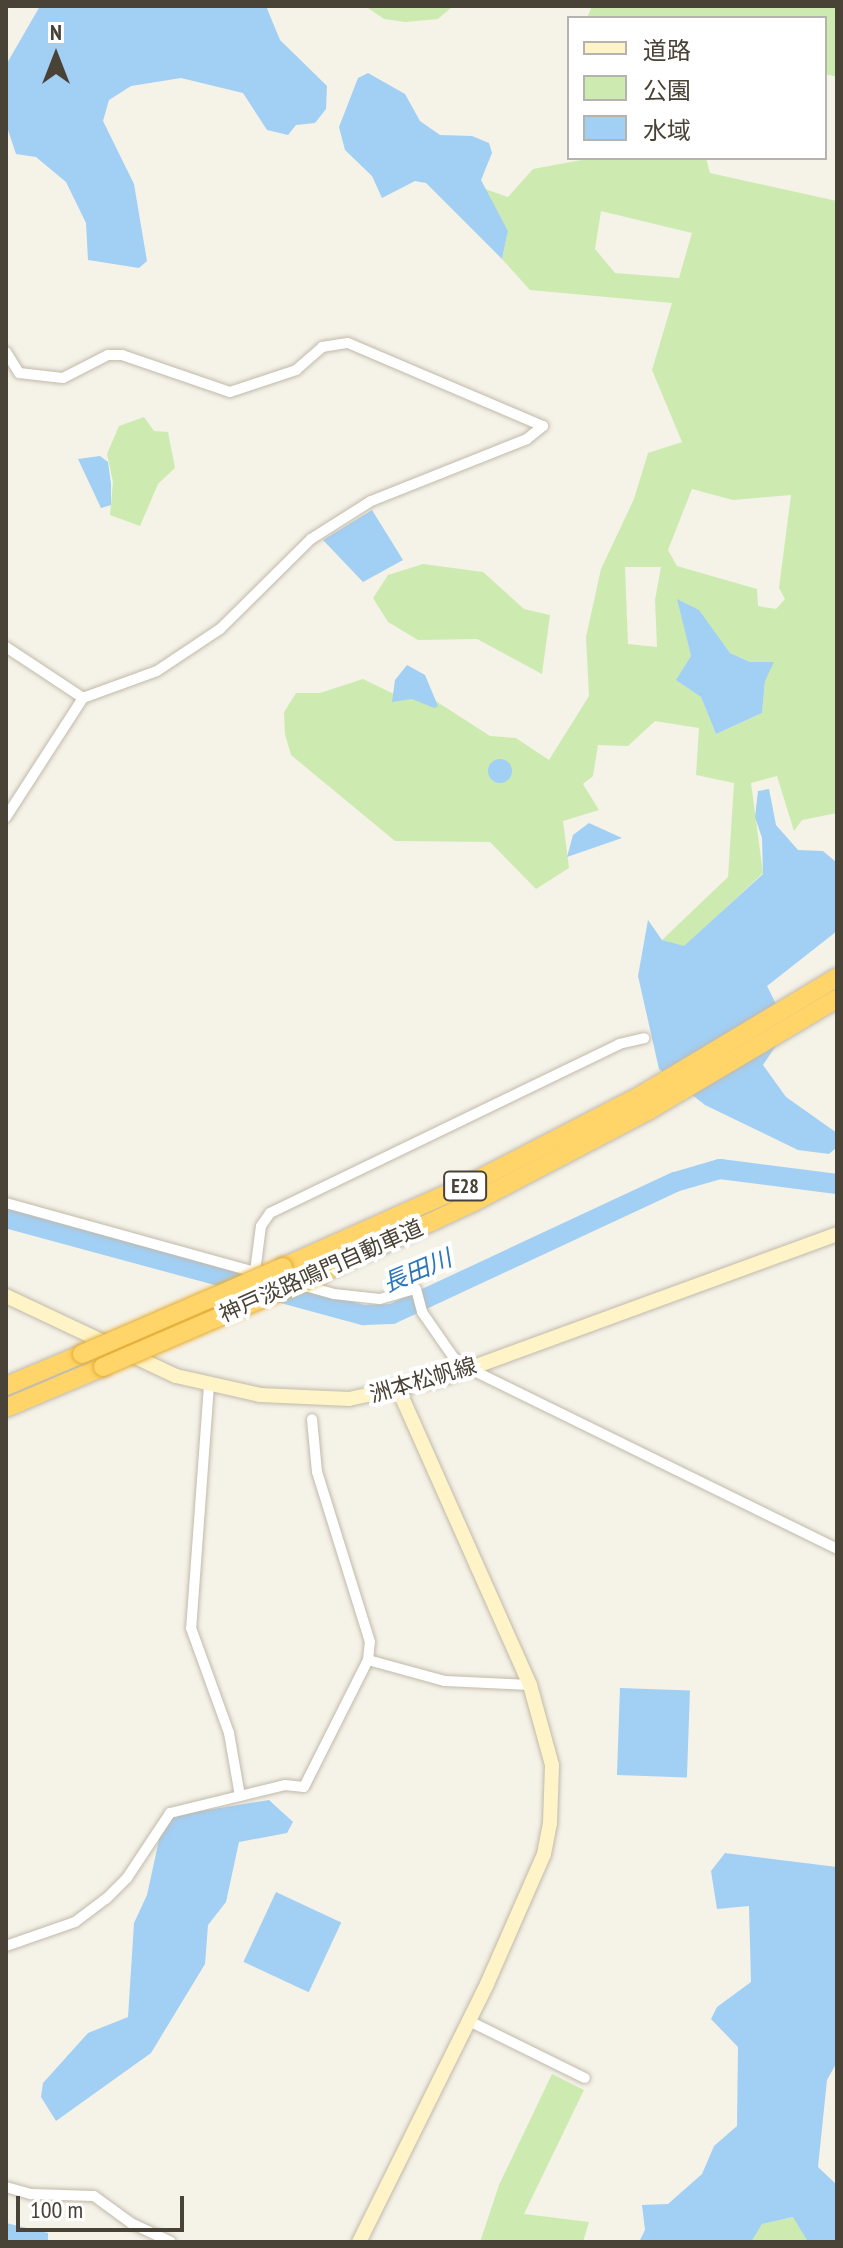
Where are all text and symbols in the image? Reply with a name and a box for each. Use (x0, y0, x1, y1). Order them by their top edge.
north arrow (16, 16, 96, 96)
legend (567, 16, 827, 160)
text: N (50, 18, 62, 46)
text: 道路 (643, 35, 691, 66)
text: 公園 (643, 75, 691, 106)
text: 水域 (643, 115, 691, 146)
road number: E28 (443, 1170, 487, 1202)
street label: 神戸淡路鳴門自動車道 (215, 1214, 427, 1328)
water label: 長田川 (378, 1244, 456, 1298)
street label: 洲本松帆線 (366, 1352, 480, 1408)
scale bar (20, 2180, 188, 2230)
text: 100 m (30, 2194, 83, 2225)

